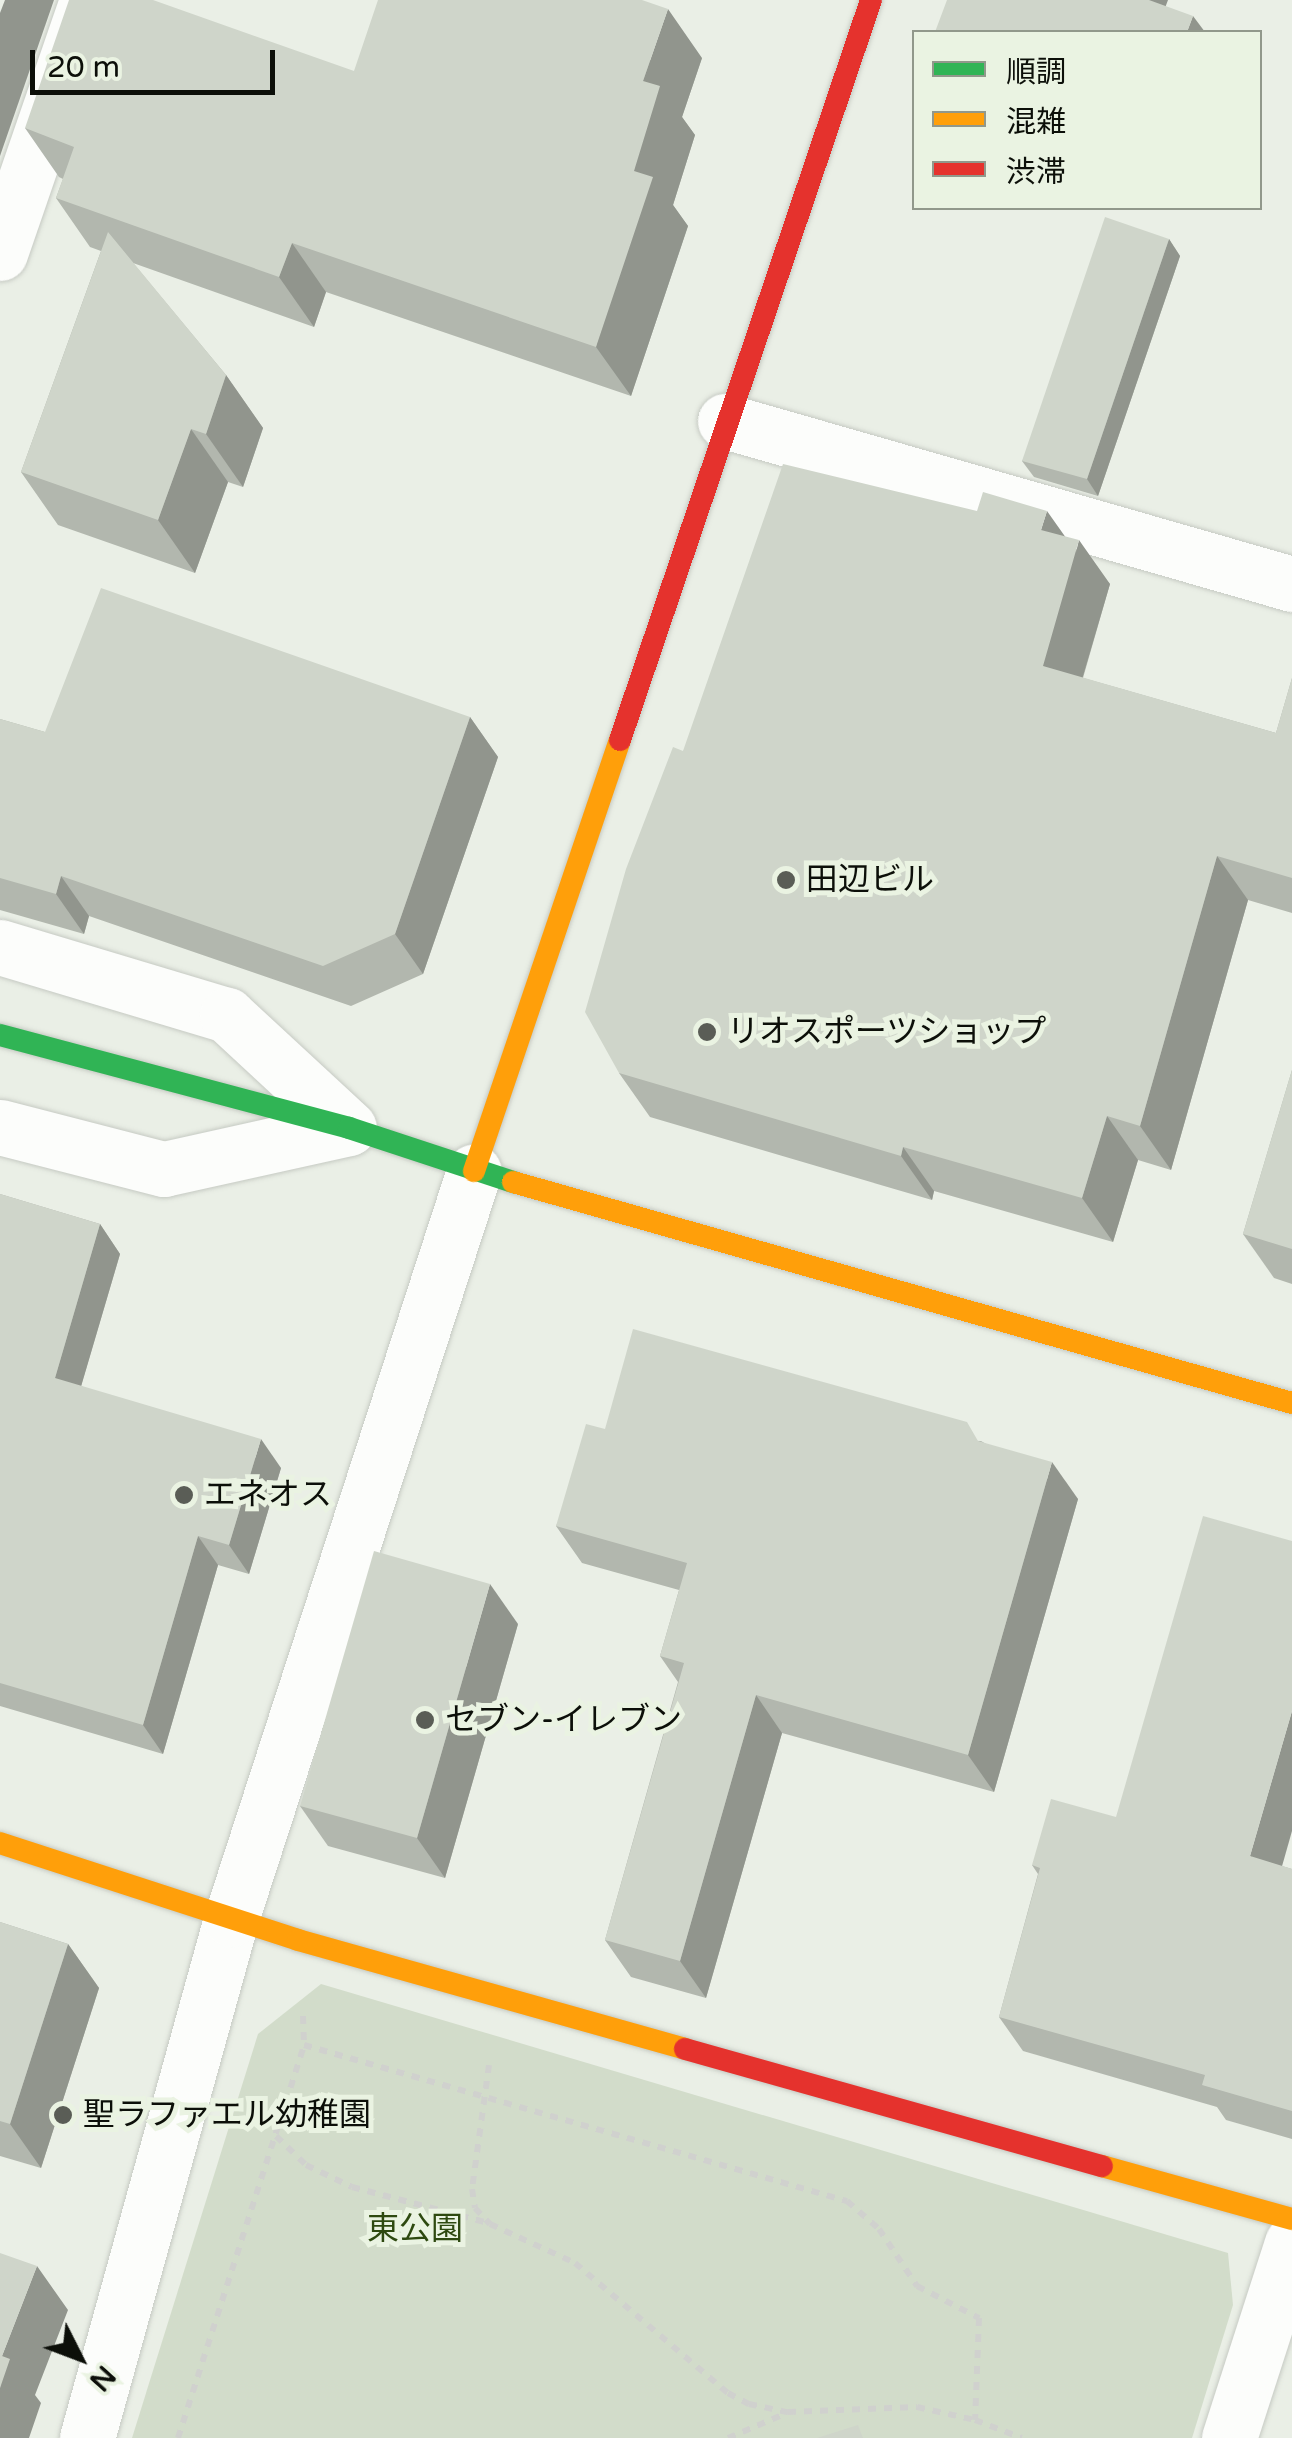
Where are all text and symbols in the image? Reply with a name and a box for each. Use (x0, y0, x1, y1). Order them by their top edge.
scale bar (35, 30, 280, 92)
legend (912, 30, 1262, 210)
text: 20 m (47, 49, 120, 86)
text: 順調 (1006, 54, 1066, 91)
text: 混雑 (1006, 104, 1066, 141)
text: 渋滞 (1006, 154, 1066, 191)
place label: 田辺ビル (806, 861, 934, 899)
marker: 田辺ビル (775, 869, 797, 891)
place label: リオスポーツショップ (727, 1013, 1047, 1051)
marker: リオスポーツショップ (696, 1021, 718, 1043)
place label: エネオス (204, 1476, 332, 1514)
marker: エネオス (173, 1484, 195, 1506)
place label: セブン-イレブン (445, 1701, 682, 1739)
marker: セブン-イレブン (414, 1709, 436, 1731)
place label: 聖ラファエル幼稚園 (83, 2096, 371, 2134)
marker: 聖ラファエル幼稚園 (52, 2104, 74, 2126)
park label: 東公園 (367, 2210, 463, 2248)
north arrow (30, 2308, 130, 2408)
text: N (82, 2358, 122, 2398)

